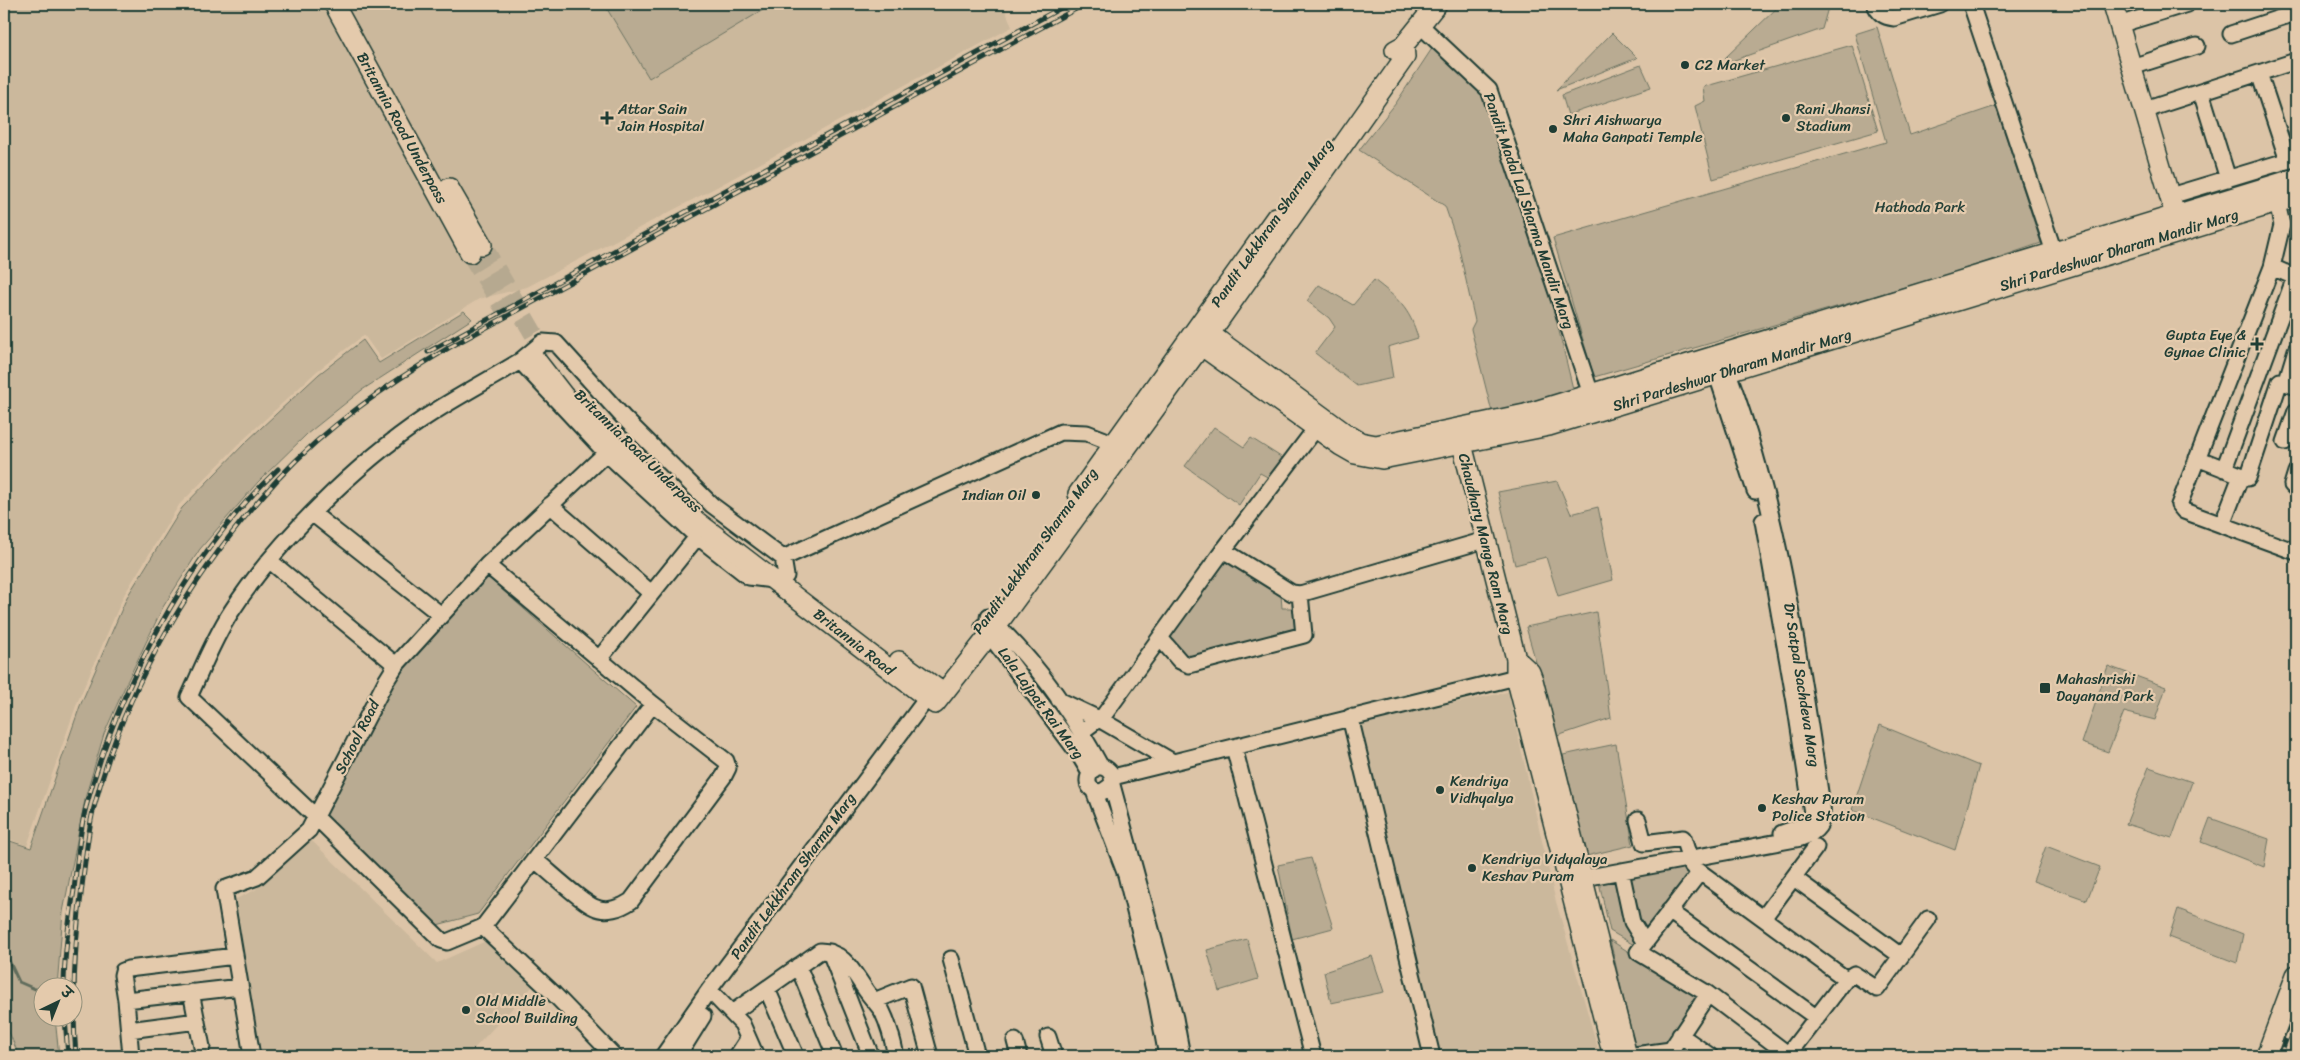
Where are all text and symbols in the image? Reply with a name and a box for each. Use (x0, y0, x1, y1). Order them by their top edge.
street label: Britannia Road Underpass (349, 47, 455, 209)
place label: C2 Market (1695, 52, 1766, 78)
marker: C2 Market (1679, 59, 1691, 71)
street label: Pandit Madal Lal Sharma Mandir Marg (1476, 89, 1582, 333)
place label: Attar Sain Jain Hospital (617, 96, 705, 139)
place label: Rani Jhansi Stadium (1796, 96, 1871, 139)
place label: Shri Aishwarya Maha Ganpati Temple (1563, 107, 1703, 150)
marker: Attar Sain Jain Hospital (600, 111, 614, 125)
marker: Rani Jhansi Stadium (1780, 112, 1792, 124)
marker: Shri Aishwarya Maha Ganpati Temple (1547, 123, 1559, 135)
street label: Pandit Lekkhram Sharma Marg (1204, 133, 1341, 313)
park label: Hathoda Park (1875, 194, 1965, 220)
street label: Shri Pardeshwar Dharam Mandir Marg (1996, 201, 2242, 299)
street label: Shri Pardeshwar Dharam Mandir Marg (1609, 321, 1855, 419)
place label: Gupta Eye & Gynae Clinic (2164, 322, 2246, 365)
marker: Gupta Eye & Gynae Clinic (2250, 337, 2264, 351)
street label: Britannia Road Underpass (568, 383, 708, 519)
street label: Chaudhary Mange Ram Marg (1451, 450, 1521, 638)
street label: Pandit Lekkhram Sharma Marg (965, 462, 1105, 640)
place label: Indian Oil (961, 482, 1027, 508)
marker: Indian Oil (1030, 489, 1042, 501)
street label: Dr Satpal Sachdeva Marg (1776, 601, 1828, 769)
street label: Britannia Road (807, 602, 901, 683)
street label: Lala Lajpat Rai Marg (991, 641, 1091, 765)
place label: Mahashrishi Dayanand Park (2056, 666, 2154, 709)
marker: Mahashrishi Dayanand Park (2038, 681, 2052, 695)
street label: School Road (327, 694, 387, 779)
place label: Kendriya Vidhyalya (1450, 768, 1514, 811)
marker: Kendriya Vidhyalya (1434, 784, 1446, 796)
place label: Keshav Puram Police Station (1772, 786, 1865, 829)
street label: Pandit Lekkhram Sharma Marg (723, 787, 863, 965)
marker: Keshav Puram Police Station (1756, 802, 1768, 814)
place label: Kendriya Vidyalaya Keshav Puram (1482, 846, 1608, 889)
marker: Kendriya Vidyalaya Keshav Puram (1466, 862, 1478, 874)
north arrow (32, 978, 82, 1028)
text: उ (53, 979, 80, 1006)
place label: Old Middle School Building (476, 988, 578, 1031)
marker: Old Middle School Building (460, 1004, 472, 1016)

